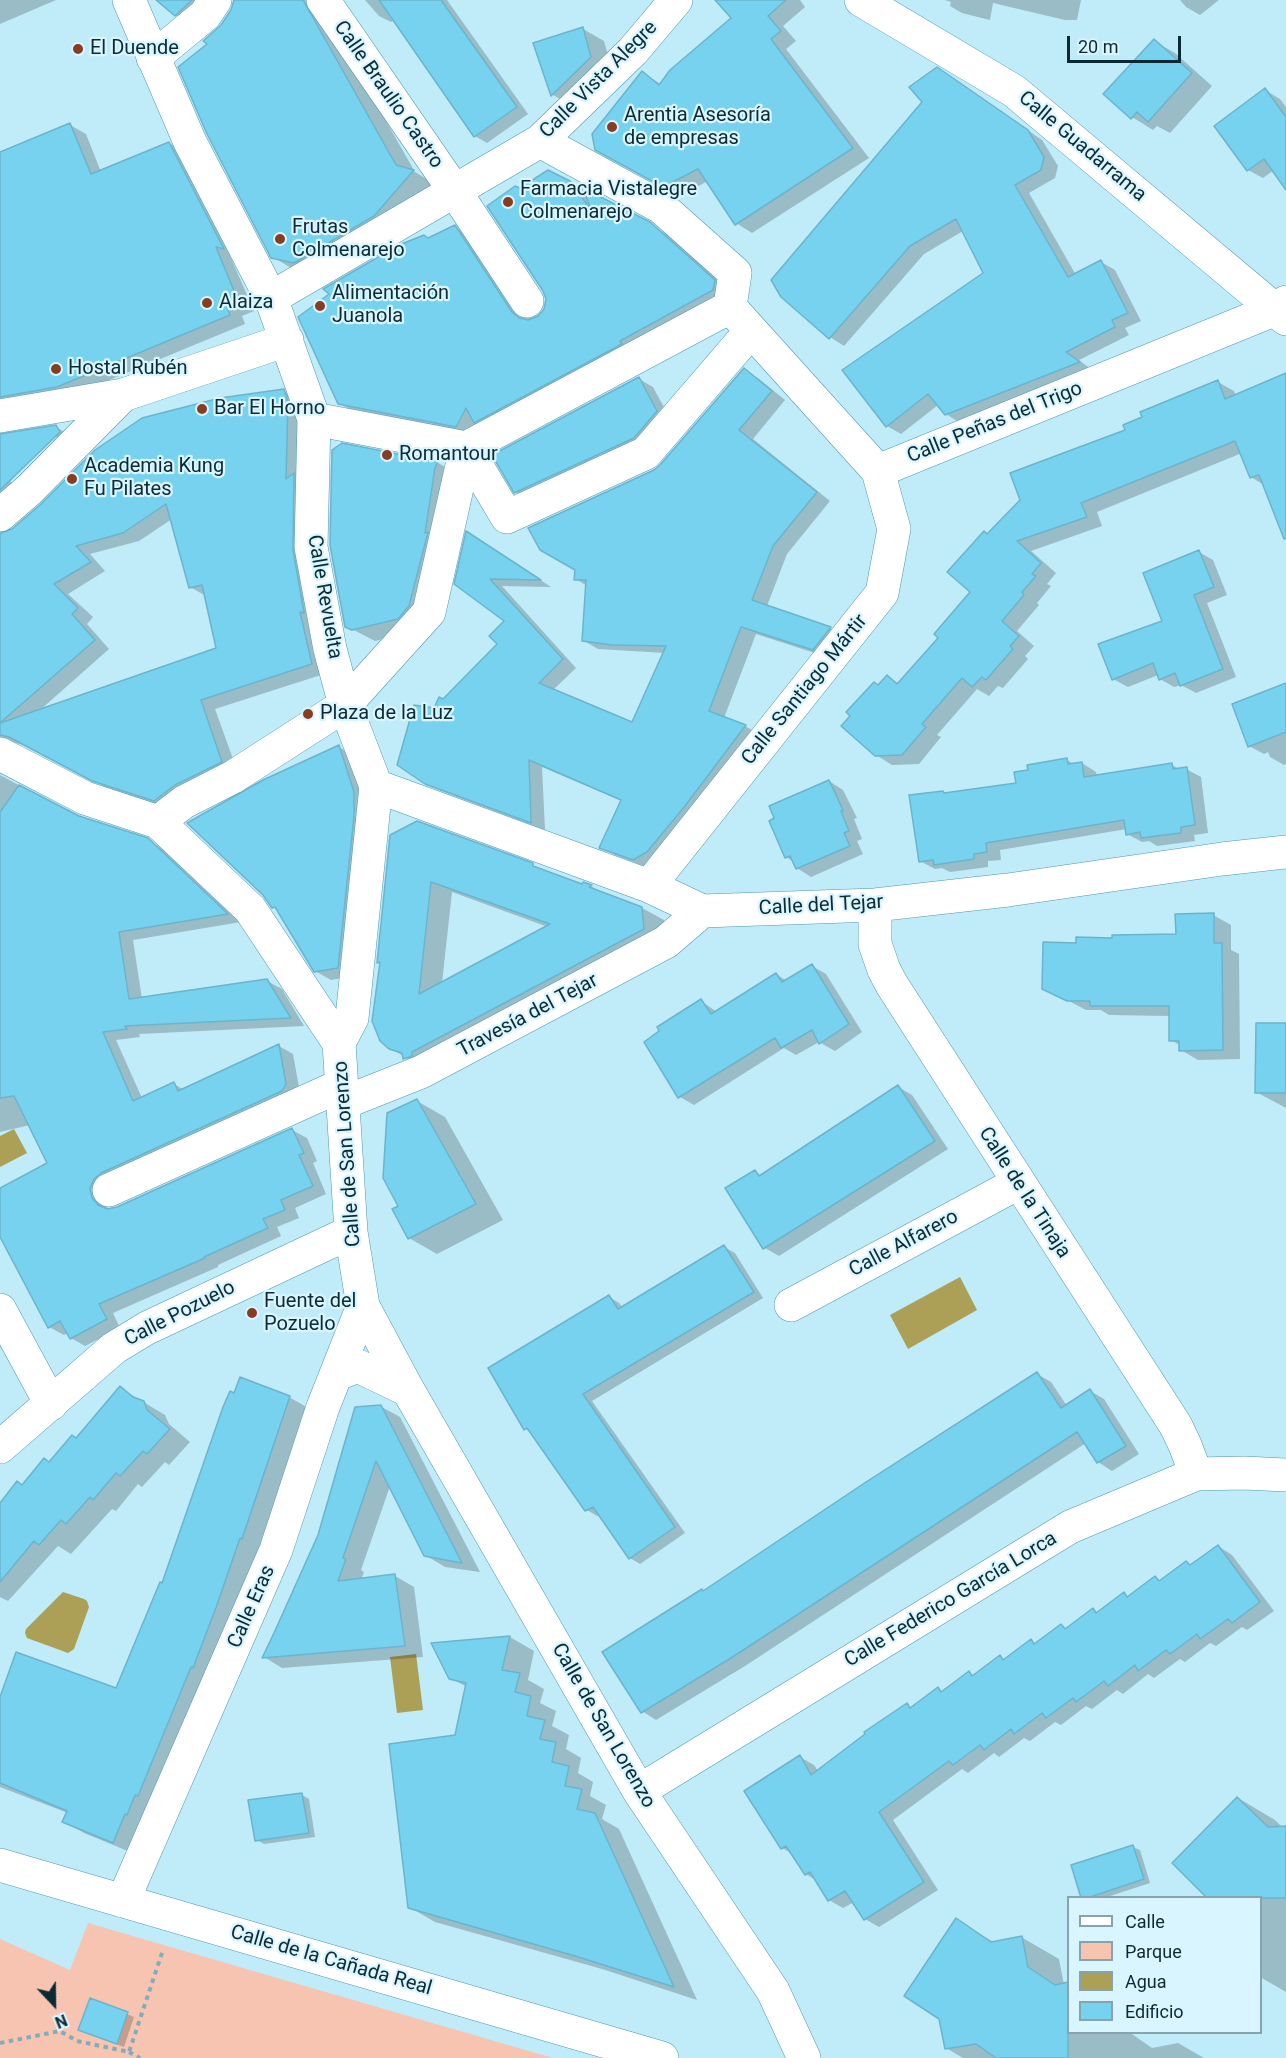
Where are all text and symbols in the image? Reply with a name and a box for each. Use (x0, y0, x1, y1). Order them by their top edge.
street label: Calle Vista Alegre (535, 16, 663, 144)
street label: Calle Braulio Castro (328, 17, 448, 173)
scale bar (1070, 24, 1184, 62)
text: 20 m (1078, 36, 1118, 57)
place label: El Duende (90, 37, 179, 61)
marker: El Duende (71, 42, 85, 56)
street label: Calle Guadarrama (1013, 87, 1151, 207)
place label: Arentia Asesoría de empresas (624, 104, 771, 151)
marker: Arentia Asesoría de empresas (605, 120, 619, 134)
place label: Farmacia Vistalegre Colmenarejo (520, 178, 697, 225)
marker: Farmacia Vistalegre Colmenarejo (501, 195, 515, 209)
place label: Frutas Colmenarejo (292, 216, 405, 263)
marker: Frutas Colmenarejo (273, 232, 287, 246)
place label: Alimentación Juanola (332, 282, 449, 329)
place label: Alaiza (219, 291, 273, 315)
marker: Alaiza (200, 296, 214, 310)
marker: Alimentación Juanola (313, 299, 327, 313)
place label: Hostal Rubén (68, 357, 187, 381)
marker: Hostal Rubén (49, 362, 63, 376)
street label: Calle Peñas del Trigo (904, 377, 1086, 469)
place label: Bar El Horno (214, 397, 325, 421)
marker: Bar El Horno (195, 402, 209, 416)
place label: Romantour (399, 443, 498, 467)
marker: Romantour (380, 448, 394, 462)
place label: Academia Kung Fu Pilates (84, 455, 224, 502)
marker: Academia Kung Fu Pilates (65, 472, 79, 486)
street label: Calle Revuelta (301, 533, 347, 661)
street label: Calle Santiago Mártir (737, 610, 873, 770)
place label: Plaza de la Luz (320, 702, 453, 726)
marker: Plaza de la Luz (301, 707, 315, 721)
street label: Calle del Tejar (758, 891, 884, 921)
street label: Travesía del Tejar (454, 969, 602, 1063)
street label: Calle de San Lorenzo (330, 1060, 366, 1248)
street label: Calle de la Tinaja (973, 1123, 1075, 1263)
street label: Calle Alfarero (845, 1205, 963, 1283)
street label: Calle Pozuelo (121, 1276, 239, 1352)
place label: Fuente del Pozuelo (264, 1290, 356, 1337)
marker: Fuente del Pozuelo (245, 1306, 259, 1320)
street label: Calle Federico García Lorca (840, 1527, 1062, 1673)
street label: Calle Eras (223, 1562, 281, 1652)
street label: Calle de San Lorenzo (546, 1639, 660, 1813)
legend (1067, 1896, 1262, 2034)
text: Calle (1125, 1911, 1165, 1932)
street label: Calle de la Cañada Real (228, 1921, 434, 2001)
text: Parque (1125, 1941, 1182, 1962)
text: Agua (1125, 1971, 1167, 1992)
north arrow (24, 1974, 84, 2034)
text: Edificio (1125, 2001, 1184, 2022)
text: N (52, 2010, 70, 2032)

